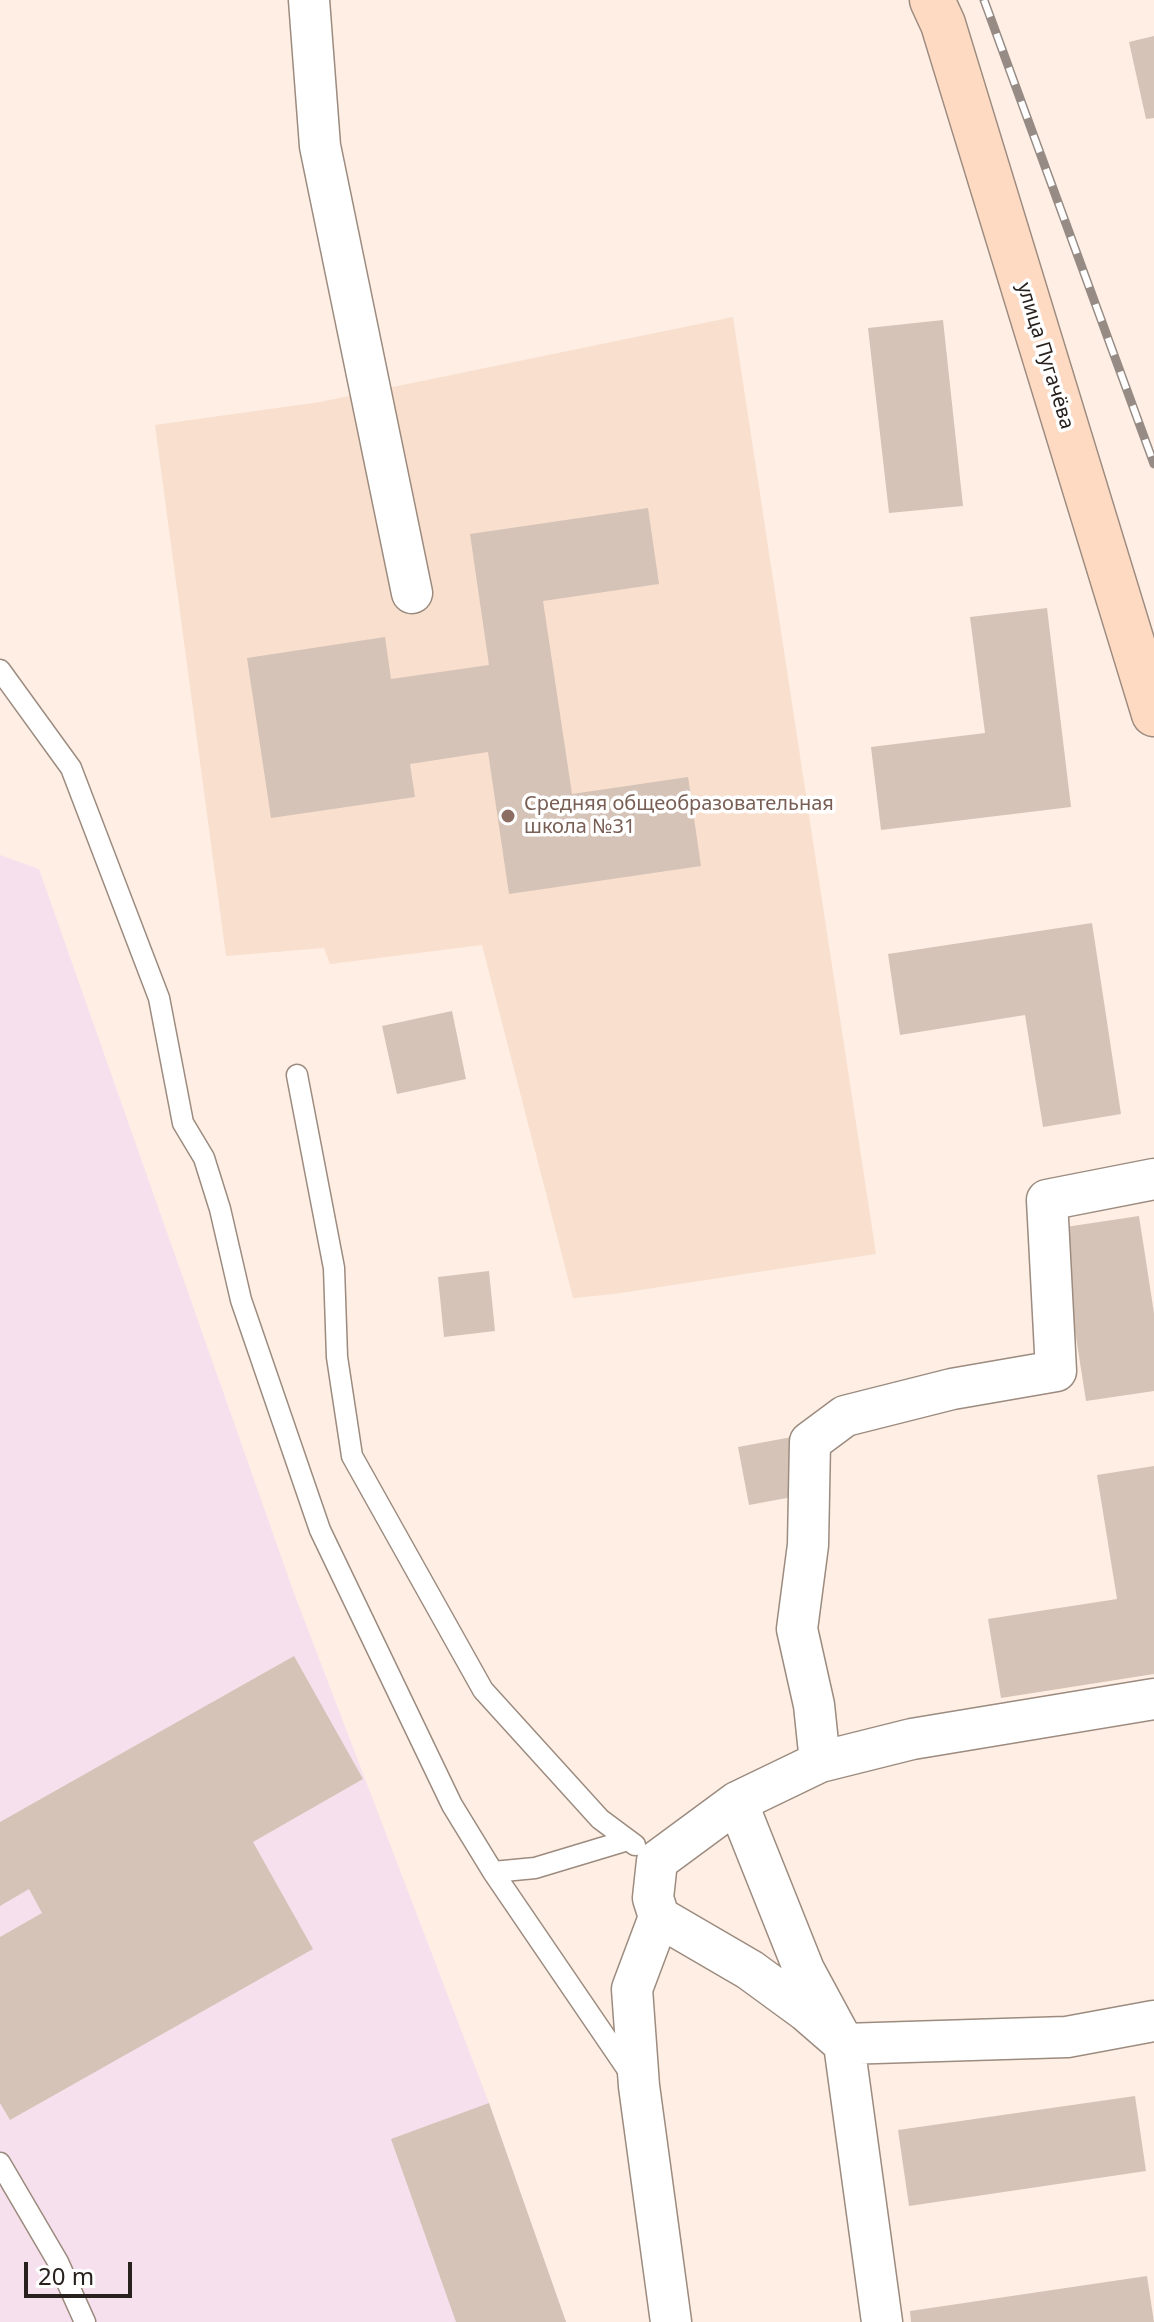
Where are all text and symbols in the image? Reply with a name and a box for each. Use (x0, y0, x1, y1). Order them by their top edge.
street label: улица Пугачёва (1011, 280, 1079, 432)
place label: Средняя общеобразовательная школа №31 (524, 792, 834, 839)
marker: Средняя общеобразовательная школа №31 (499, 807, 517, 825)
scale bar (28, 2246, 136, 2296)
text: 20 m (38, 2259, 94, 2292)

